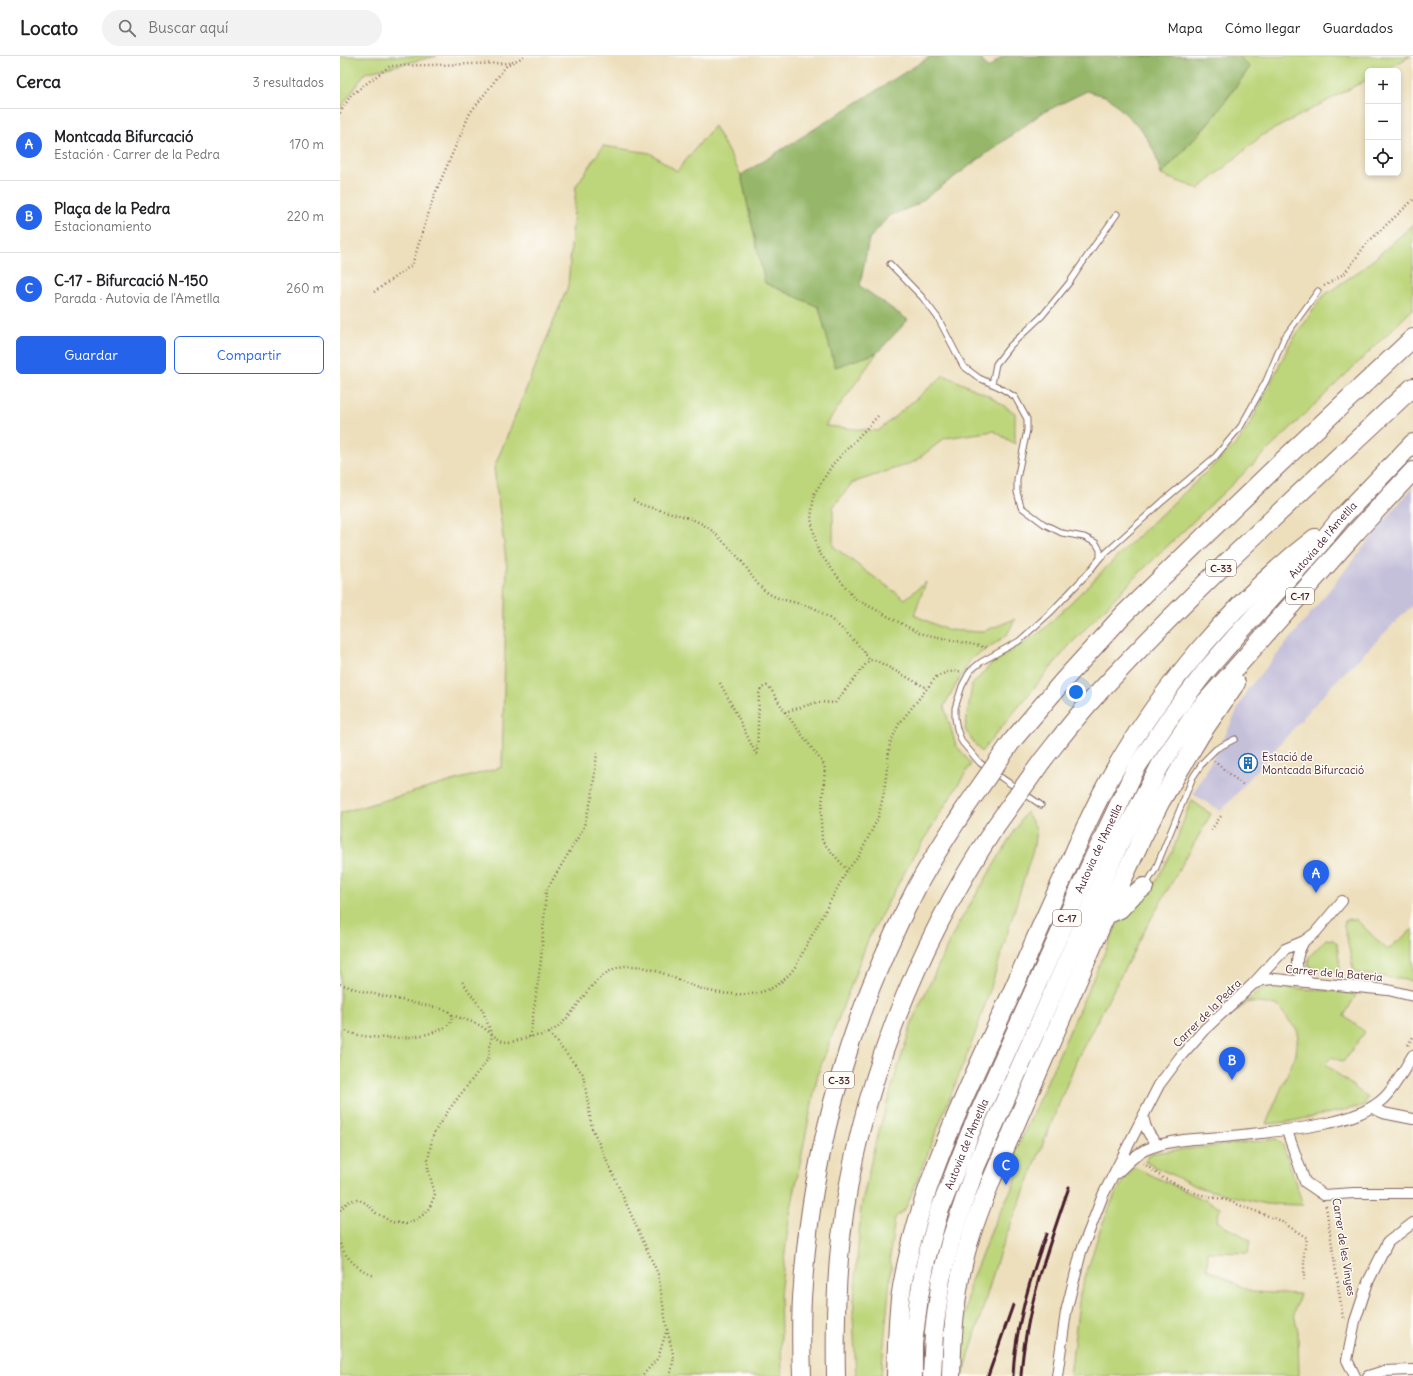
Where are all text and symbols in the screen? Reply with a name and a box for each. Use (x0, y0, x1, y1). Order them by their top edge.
search box (102, 10, 382, 46)
text: Locato (20, 16, 78, 40)
icon: search (116, 17, 138, 39)
text: Buscar aquí (148, 18, 228, 37)
text: Mapa (1168, 19, 1203, 37)
text: Cómo llegar (1225, 19, 1301, 37)
text: Guardados (1323, 19, 1393, 37)
map controls (1365, 68, 1401, 176)
button: + (1365, 68, 1401, 104)
text: Cerca (16, 71, 61, 93)
text: 3 resultados (253, 74, 324, 91)
button: − (1365, 104, 1401, 140)
text: Montcada Bifurcació (54, 127, 193, 146)
text: A (25, 136, 33, 153)
text: 170 m (289, 136, 324, 153)
button: locate (1365, 140, 1401, 176)
text: Estación · Carrer de la Pedra (54, 146, 220, 163)
text: Plaça de la Pedra (54, 199, 170, 218)
text: B (25, 208, 33, 225)
text: 220 m (287, 208, 324, 225)
text: Estacionamiento (54, 218, 152, 235)
text: C-17 - Bifurcació N-150 (54, 271, 208, 290)
text: C (25, 280, 33, 297)
text: 260 m (286, 280, 324, 297)
text: Parada · Autovia de l'Ametlla (54, 290, 220, 307)
button: Guardar (16, 336, 166, 374)
button: Compartir (174, 336, 324, 374)
street label: Autovia de l'Ametlla (1286, 499, 1360, 581)
road number: C-33 (1206, 560, 1236, 576)
road number: C-17 (1286, 588, 1314, 604)
your location (1066, 682, 1086, 702)
place label: Estació de Montcada Bifurcació (1262, 750, 1364, 777)
building icon: Estació de Montcada Bifurcació (1237, 752, 1259, 774)
street label: Autovia de l'Ametlla (1072, 801, 1125, 895)
pin: A (1303, 860, 1329, 893)
road number: C-17 (1053, 910, 1081, 926)
street label: Carrer de la Bateria (1285, 962, 1383, 984)
street label: Carrer de la Pedra (1170, 976, 1244, 1050)
pin: B (1219, 1047, 1245, 1080)
road number: C-33 (824, 1072, 854, 1088)
street label: Autovia de l'Ametlla (942, 1097, 991, 1191)
pin: C (993, 1152, 1019, 1185)
street label: Carrer de les Vinyes (1329, 1197, 1359, 1297)

